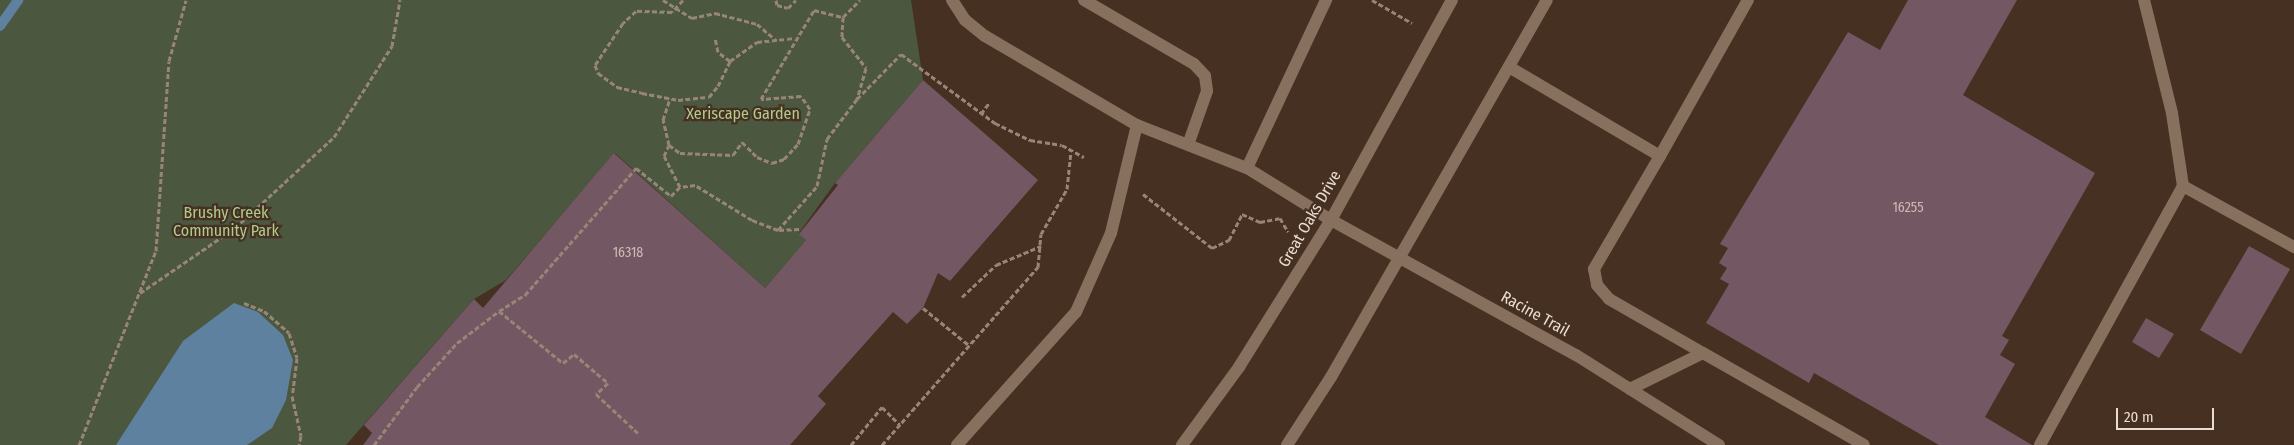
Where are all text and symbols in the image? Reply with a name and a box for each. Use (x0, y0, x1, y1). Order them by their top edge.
park label: Xeriscape Garden (686, 104, 800, 124)
street label: Great Oaks Drive (1275, 167, 1345, 271)
house number: 16255 (1892, 200, 1924, 216)
park label: Brushy Creek Community Park (173, 203, 279, 241)
house number: 16318 (613, 245, 643, 261)
street label: Racine Trail (1497, 287, 1573, 341)
scale bar (2119, 398, 2216, 430)
text: 20 m (2124, 408, 2154, 426)

